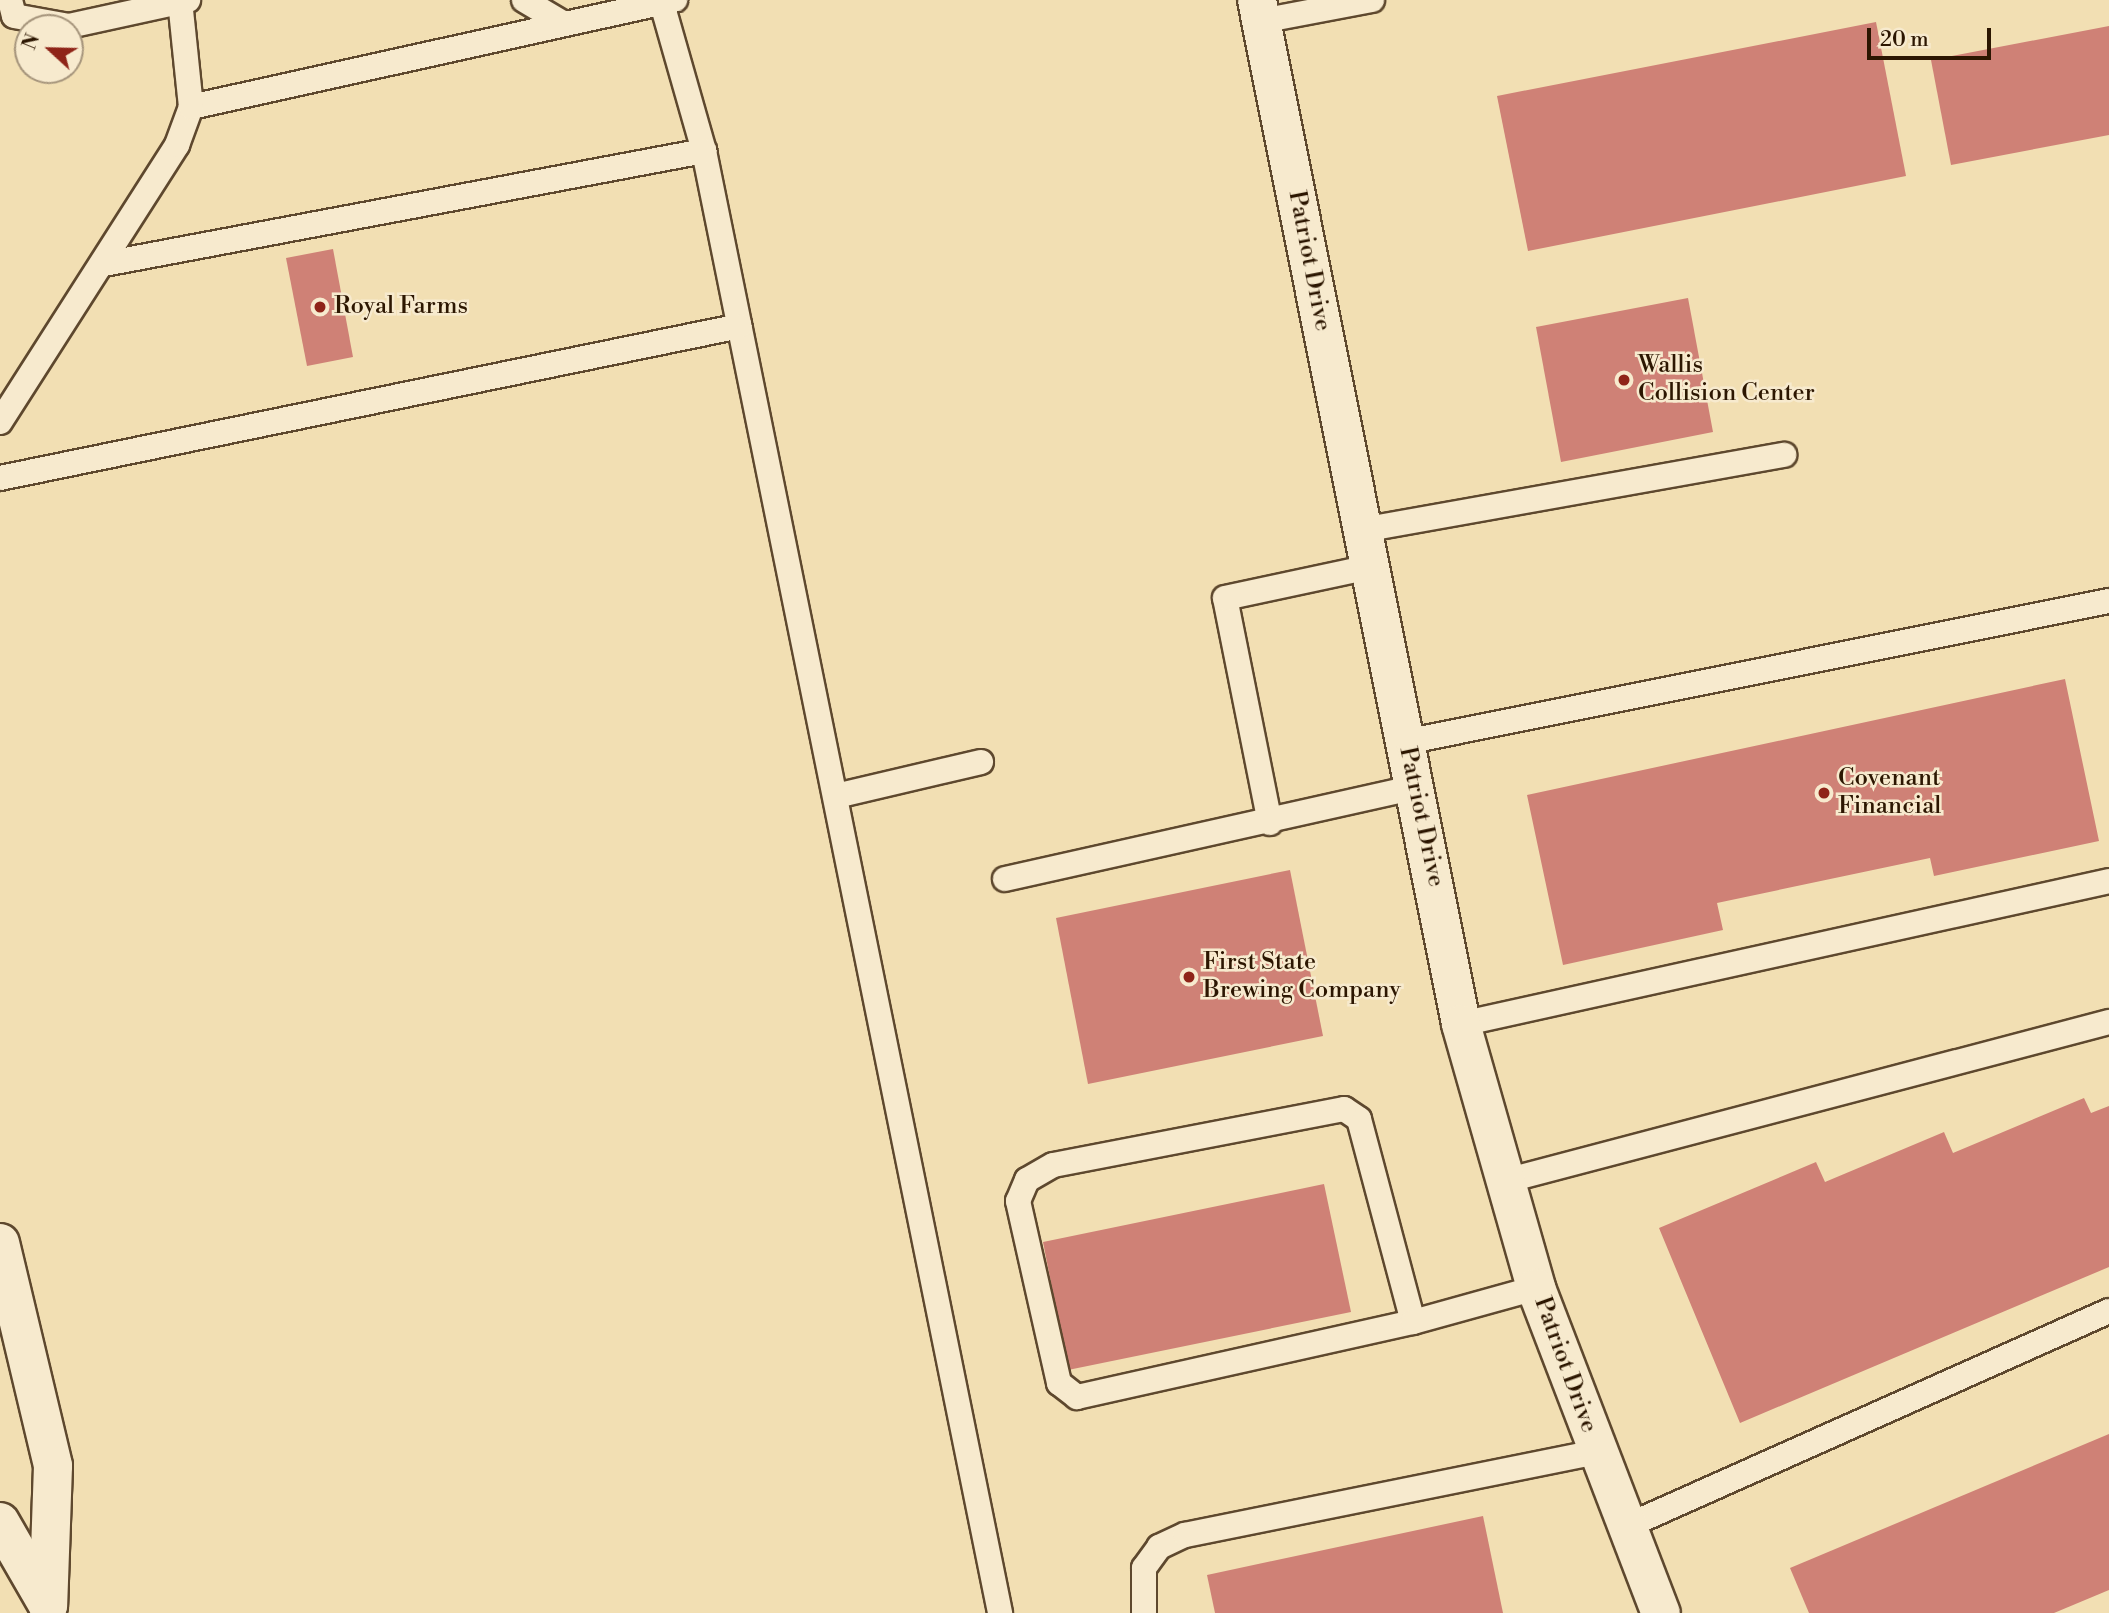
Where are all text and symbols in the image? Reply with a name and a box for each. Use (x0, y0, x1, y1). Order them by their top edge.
north arrow (14, 14, 84, 84)
scale bar (1871, 14, 1995, 58)
text: 20 m (1880, 27, 1929, 53)
text: N (17, 30, 45, 53)
street label: Patriot Drive (1281, 188, 1337, 334)
place label: Royal Farms (334, 293, 468, 321)
marker: Royal Farms (312, 299, 328, 315)
place label: Wallis Collision Center (1638, 352, 1815, 408)
marker: Wallis Collision Center (1616, 372, 1632, 388)
street label: Patriot Drive (1392, 744, 1450, 890)
place label: Covenant Financial (1838, 765, 1941, 821)
marker: Covenant Financial (1816, 785, 1832, 801)
place label: First State Brewing Company (1203, 949, 1401, 1005)
marker: First State Brewing Company (1181, 969, 1197, 985)
street label: Patriot Drive (1527, 1293, 1603, 1437)

